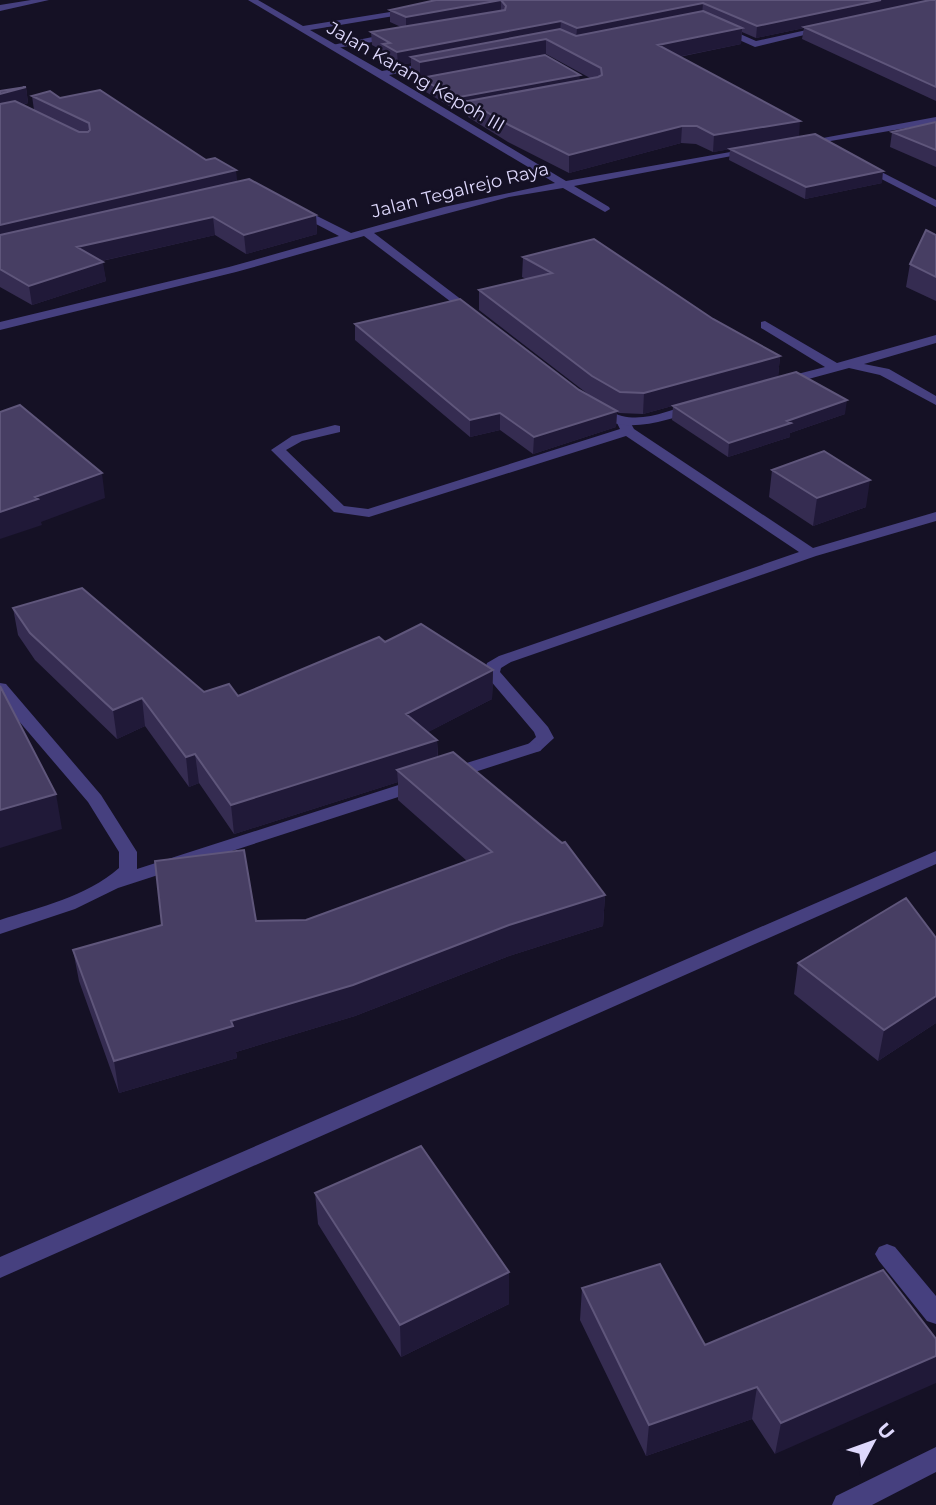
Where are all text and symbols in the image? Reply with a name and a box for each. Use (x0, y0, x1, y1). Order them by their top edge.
street label: Jalan Karang Kepoh III (322, 17, 509, 137)
street label: Jalan Tegalrejo Raya (368, 157, 551, 223)
north arrow (838, 1407, 908, 1477)
text: U (872, 1418, 899, 1444)

